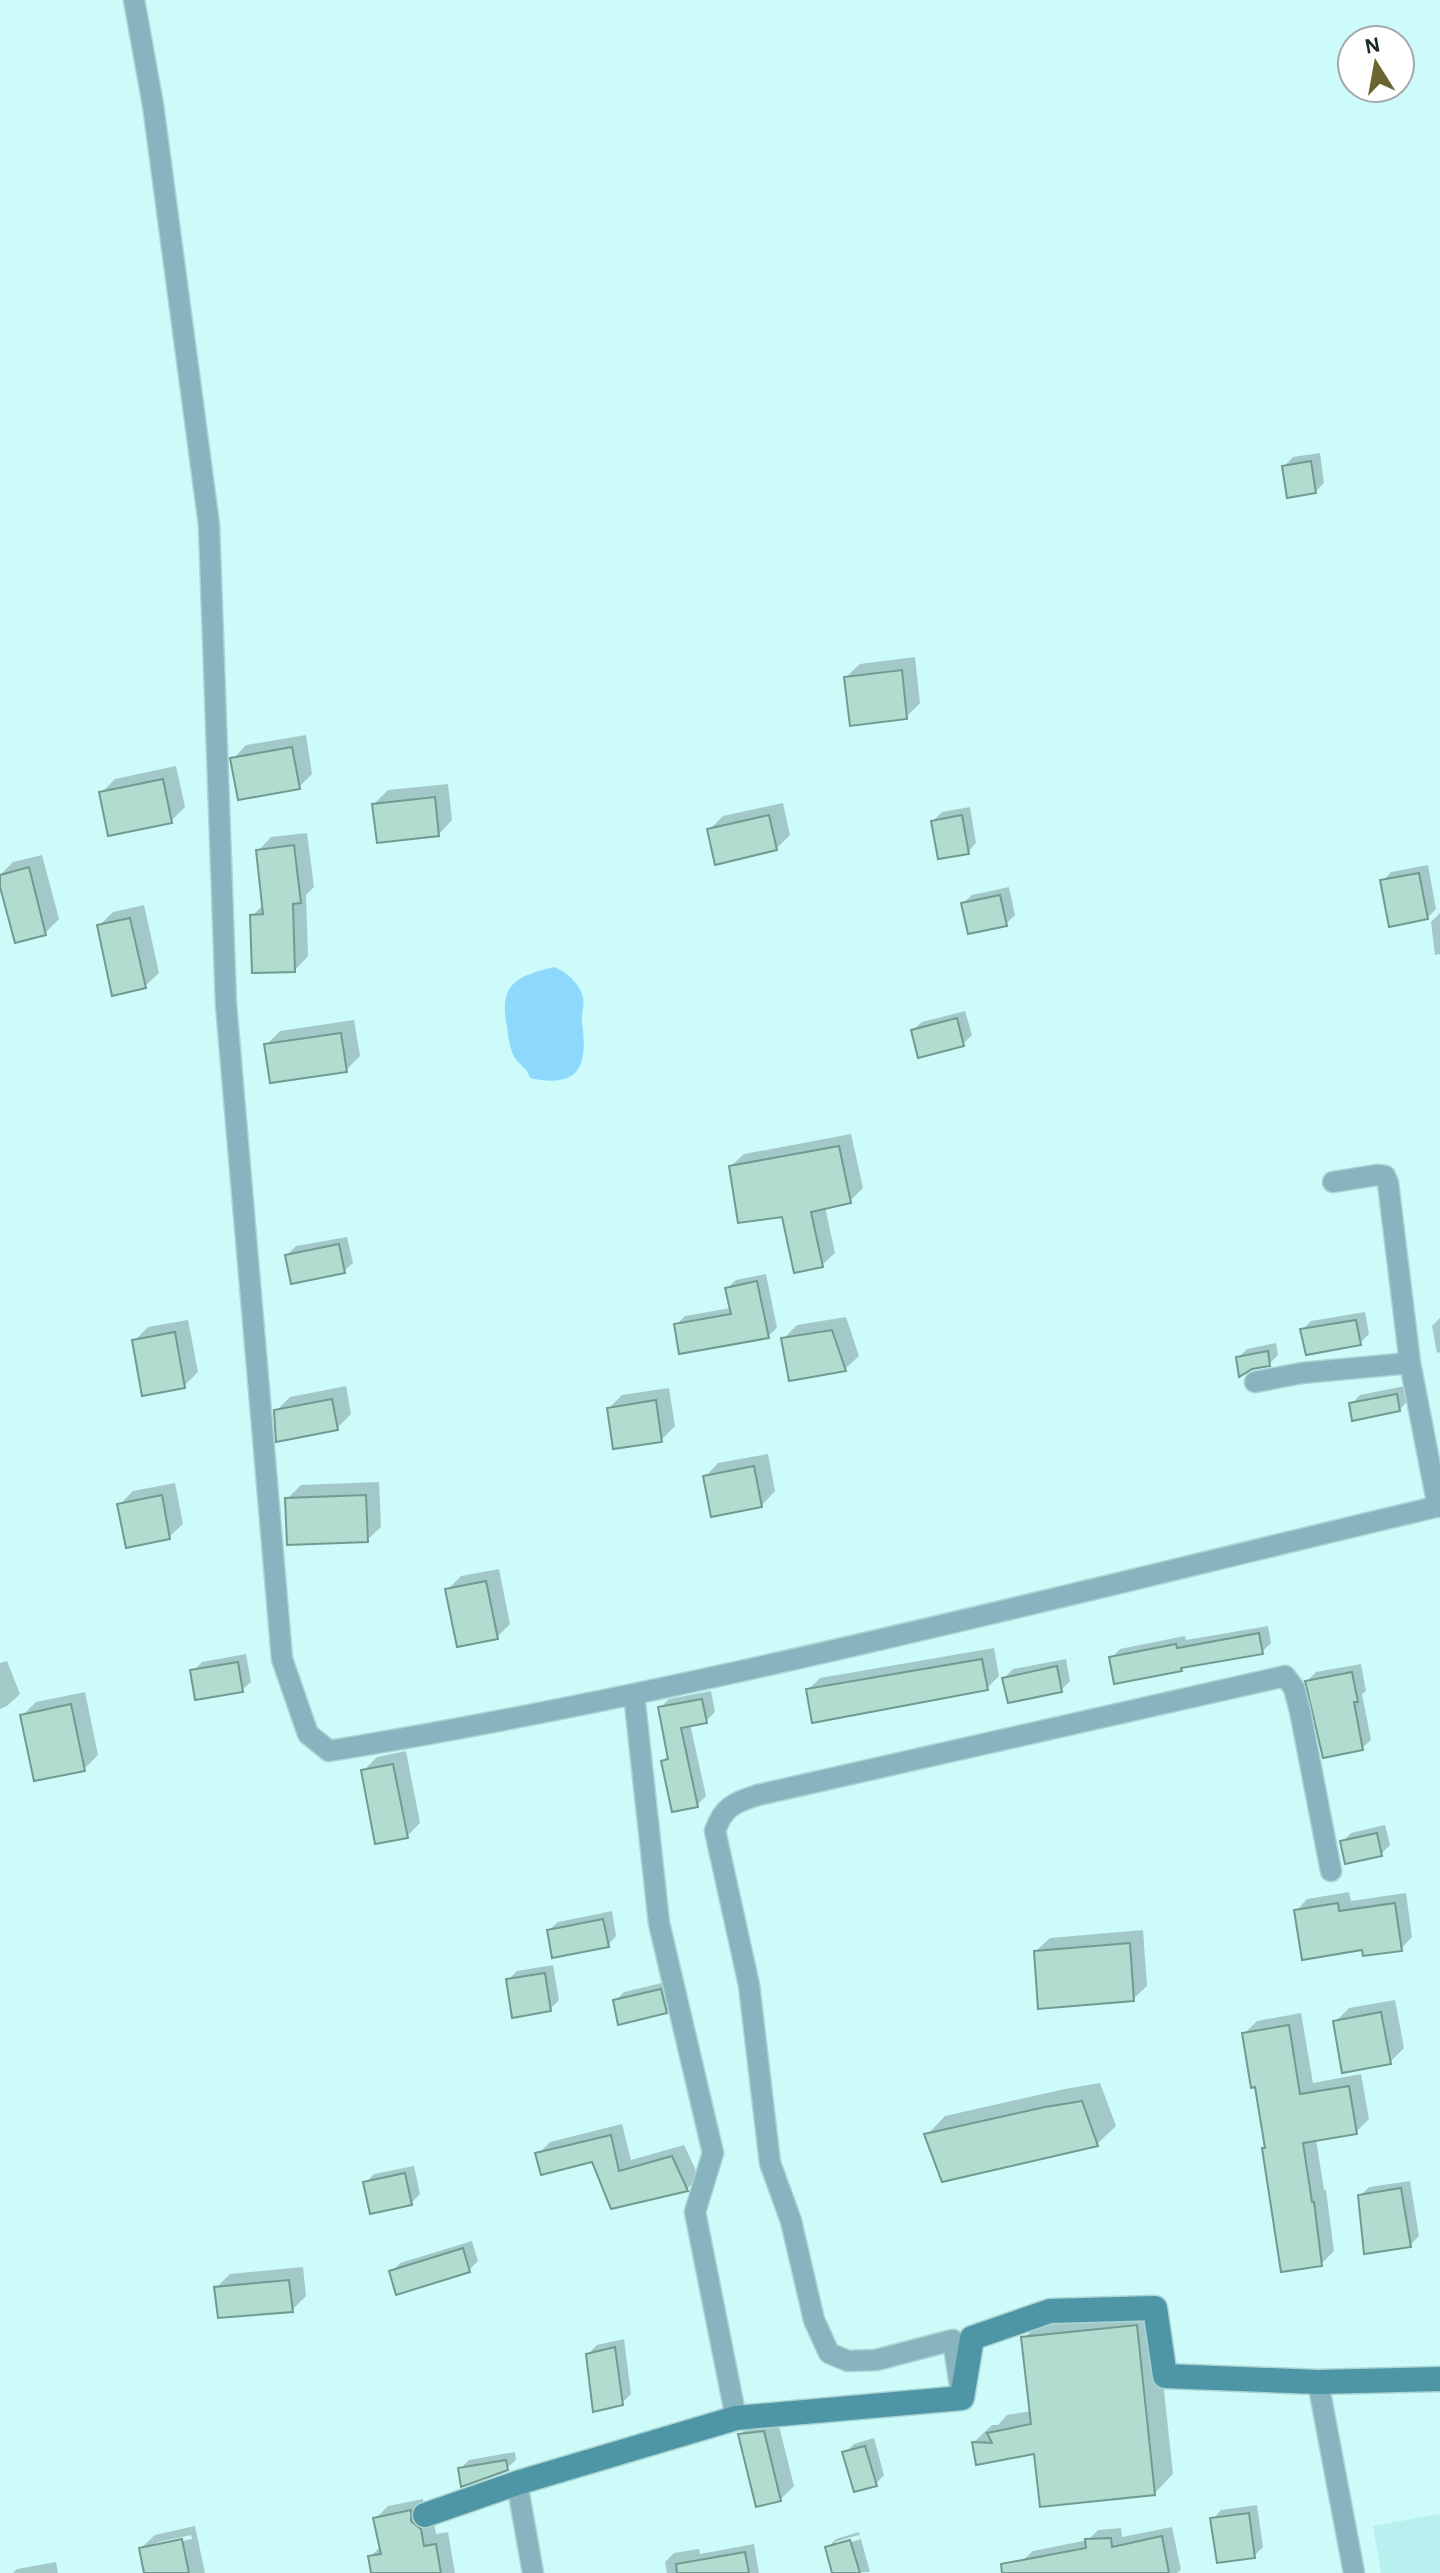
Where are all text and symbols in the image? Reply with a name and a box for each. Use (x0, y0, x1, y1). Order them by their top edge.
north arrow (1336, 24, 1416, 104)
text: N (1363, 33, 1382, 58)

